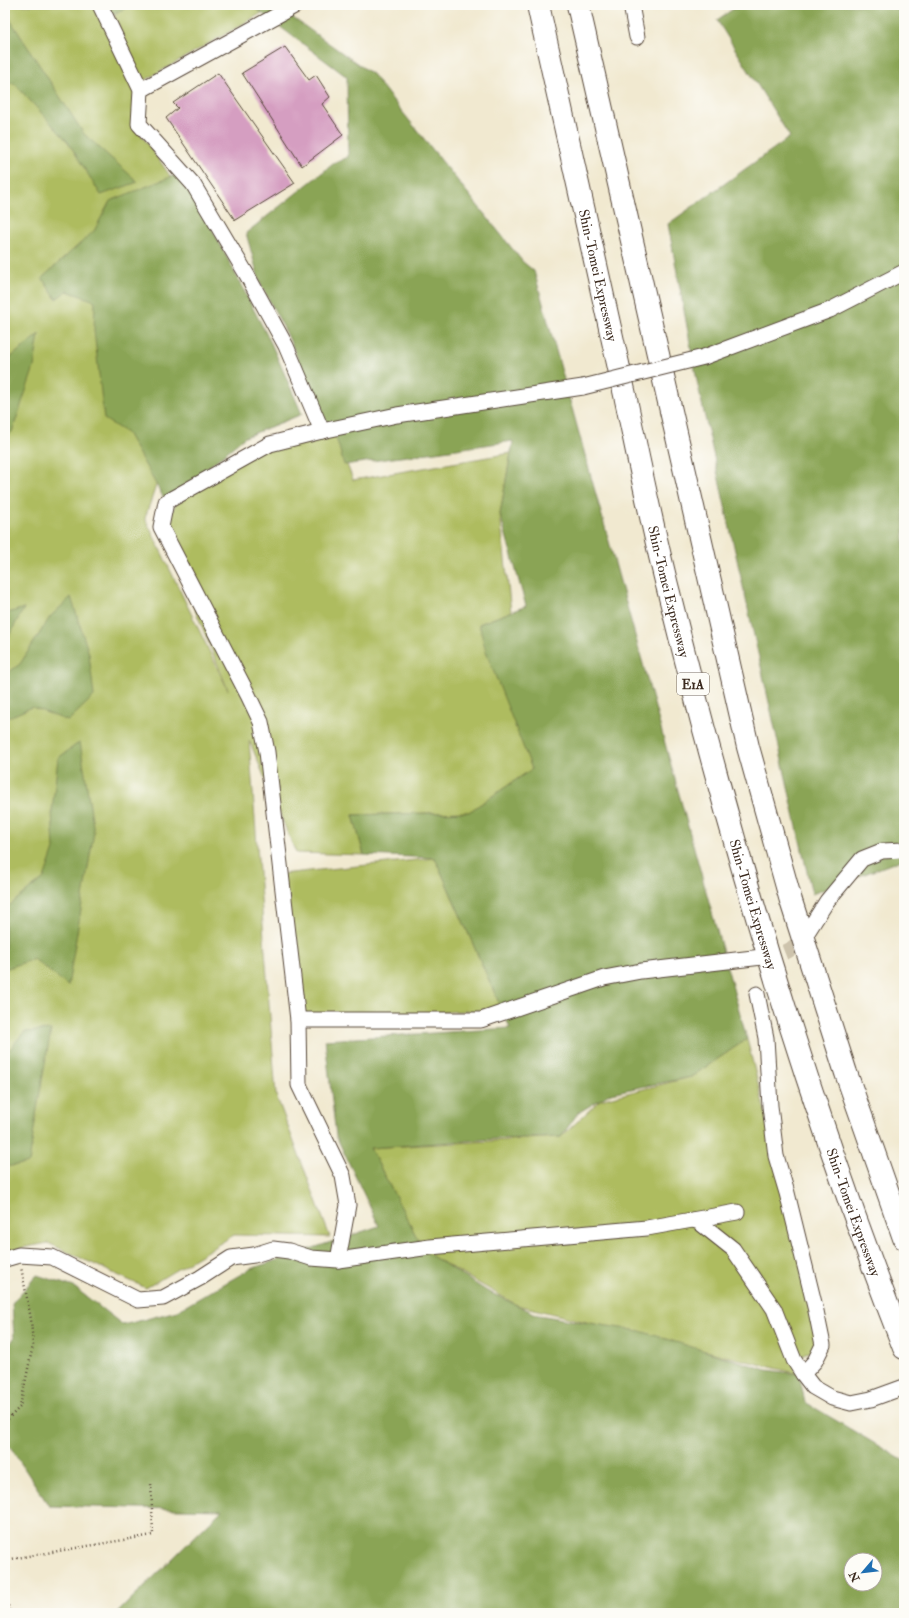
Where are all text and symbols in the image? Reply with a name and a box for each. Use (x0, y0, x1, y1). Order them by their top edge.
street label: Shin-Tomei Expressway (575, 208, 621, 344)
street label: Shin-Tomei Expressway (644, 524, 693, 660)
road number: E1A (677, 673, 709, 695)
street label: Shin-Tomei Expressway (726, 837, 780, 973)
street label: Shin-Tomei Expressway (822, 1146, 884, 1280)
north arrow (843, 1552, 883, 1592)
text: N (846, 1568, 863, 1585)

